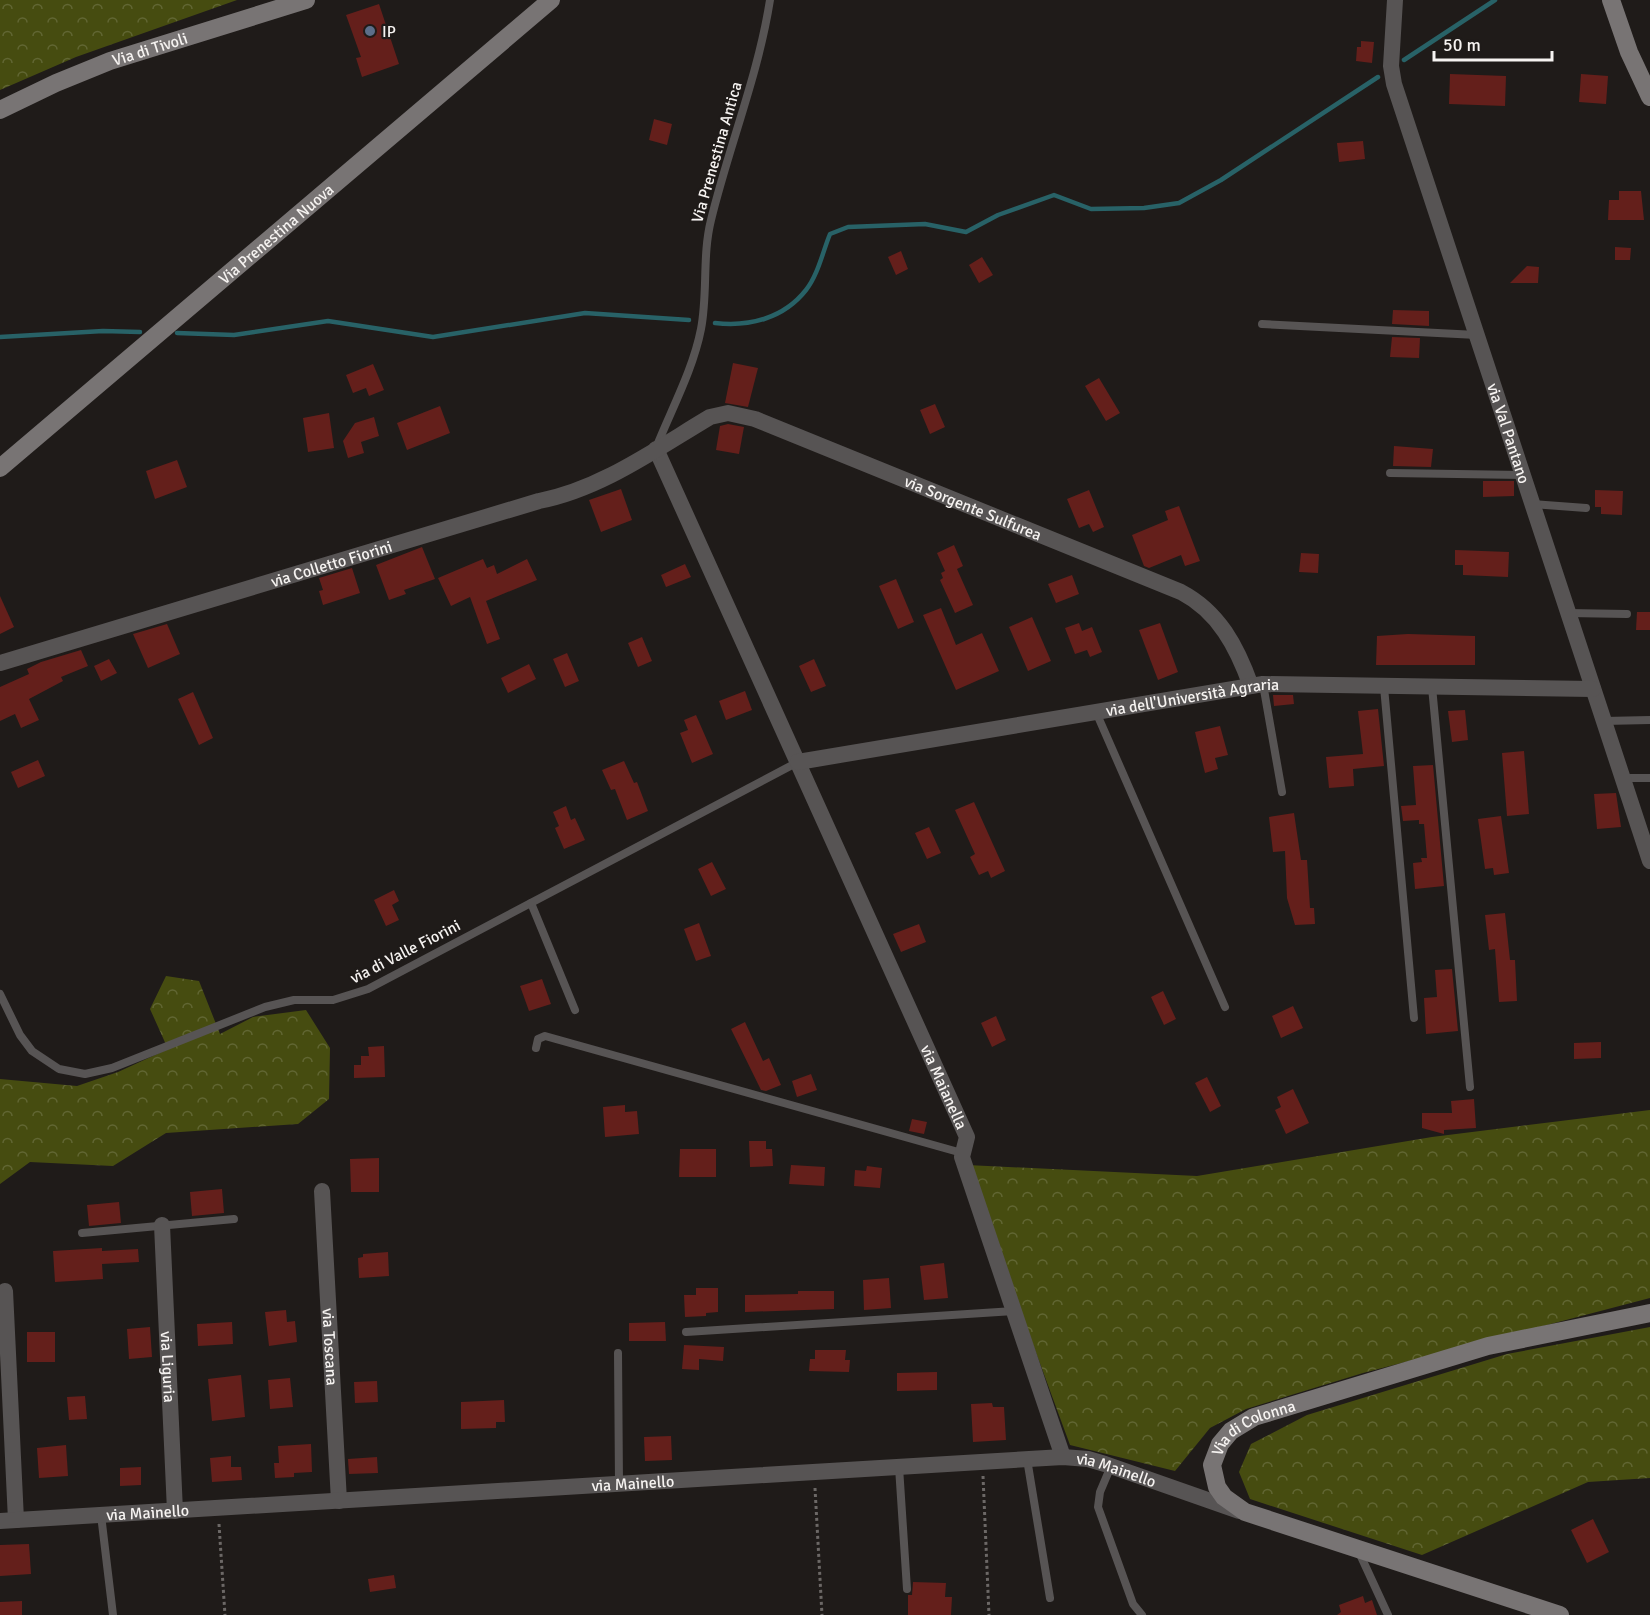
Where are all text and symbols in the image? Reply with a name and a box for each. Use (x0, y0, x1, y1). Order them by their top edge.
place label: IP (382, 22, 396, 42)
marker: IP (363, 24, 377, 38)
scale bar (1434, 24, 1552, 62)
street label: Via di Tivoli (110, 28, 190, 71)
text: 50 m (1443, 34, 1481, 56)
street label: Via Prenestina Antica (687, 79, 747, 225)
street label: Via Prenestina Nuova (215, 180, 338, 289)
street label: via Val Pantano (1482, 381, 1534, 486)
street label: via Sorgente Sulfurea (901, 472, 1044, 545)
street label: via Colletto Fiorini (269, 537, 395, 592)
street label: via dell'Università Agraria (1104, 675, 1279, 721)
street label: via di Valle Fiorini (347, 915, 464, 988)
street label: via Maianella (916, 1042, 971, 1133)
street label: via Toscana (317, 1308, 342, 1386)
street label: via Liguria (156, 1331, 179, 1403)
street label: Via di Colonna (1208, 1396, 1298, 1459)
street label: via Mainello (1076, 1449, 1159, 1492)
street label: via Mainello (591, 1471, 675, 1496)
street label: via Mainello (106, 1501, 190, 1526)

